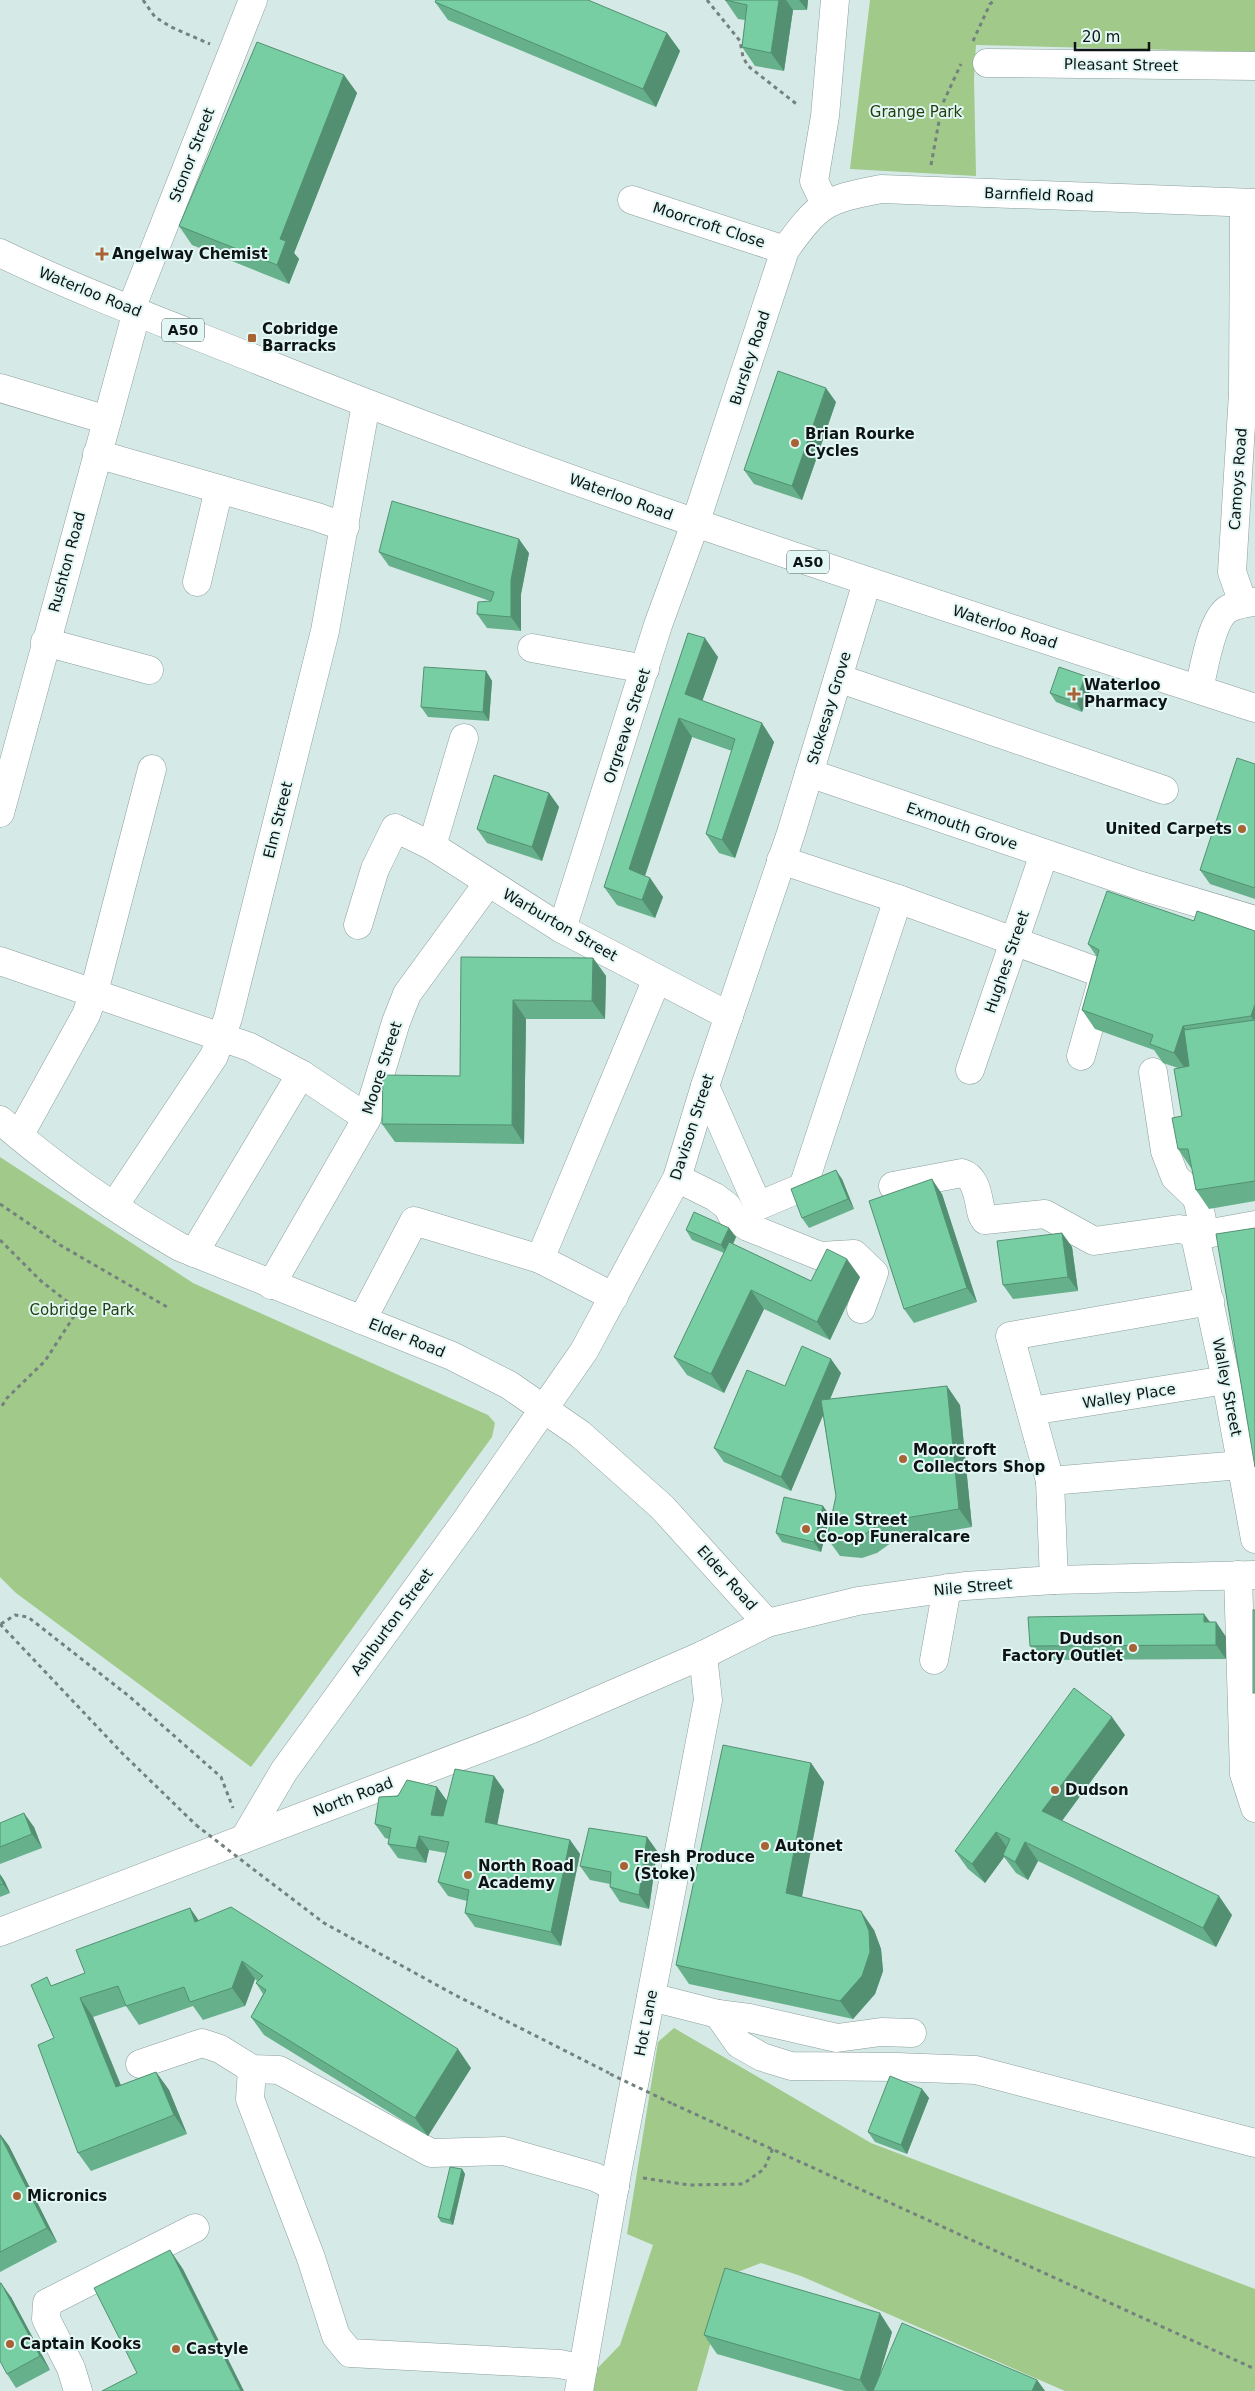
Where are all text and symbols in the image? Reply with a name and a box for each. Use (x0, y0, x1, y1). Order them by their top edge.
scale bar (1075, 20, 1149, 52)
text: 20 m (1082, 28, 1120, 46)
street label: Pleasant Street (1064, 55, 1178, 75)
park label: Grange Park (870, 103, 963, 121)
street label: Stonor Street (166, 105, 218, 205)
street label: Barnfield Road (984, 184, 1094, 206)
street label: Moorcroft Close (651, 198, 767, 252)
place label: Angelway Chemist (112, 245, 268, 263)
marker: Angelway Chemist (96, 248, 108, 260)
street label: Waterloo Road (36, 263, 144, 321)
street label: Bursley Road (726, 308, 774, 408)
road number: A50 (162, 318, 204, 342)
place label: Cobridge Barracks (262, 320, 338, 355)
marker: Cobridge Barracks (246, 332, 258, 344)
place label: Brian Rourke Cycles (805, 425, 915, 460)
street label: Camoys Road (1225, 427, 1251, 531)
marker: Brian Rourke Cycles (789, 437, 801, 449)
street label: Waterloo Road (567, 470, 675, 524)
street label: Rushton Road (45, 510, 89, 614)
road number: A50 (787, 550, 829, 574)
street label: Waterloo Road (950, 602, 1060, 652)
street label: Stokesay Grove (803, 649, 855, 767)
street label: Orgreave Street (600, 666, 654, 786)
place label: Waterloo Pharmacy (1084, 676, 1168, 711)
marker: Waterloo Pharmacy (1068, 688, 1080, 700)
street label: Elm Street (260, 780, 296, 860)
street label: Exmouth Grove (904, 799, 1020, 853)
place label: United Carpets (1105, 820, 1232, 838)
marker: United Carpets (1236, 823, 1248, 835)
street label: Warburton Street (499, 885, 621, 965)
street label: Hughes Street (981, 908, 1033, 1016)
street label: Moore Street (358, 1019, 406, 1117)
street label: Davison Street (666, 1072, 718, 1182)
park label: Cobridge Park (30, 1301, 135, 1319)
street label: Elder Road (366, 1314, 448, 1362)
street label: Walley Street (1209, 1336, 1245, 1438)
street label: Walley Place (1081, 1380, 1177, 1412)
place label: Moorcroft Collectors Shop (913, 1441, 1045, 1476)
marker: Moorcroft Collectors Shop (897, 1453, 909, 1465)
place label: Nile Street Co-op Funeralcare (816, 1511, 970, 1546)
marker: Nile Street Co-op Funeralcare (800, 1523, 812, 1535)
street label: Elder Road (693, 1542, 761, 1614)
street label: Ashburton Street (347, 1565, 437, 1679)
street label: Nile Street (933, 1575, 1013, 1599)
place label: Dudson Factory Outlet (1002, 1630, 1123, 1665)
marker: Dudson Factory Outlet (1127, 1642, 1139, 1654)
street label: North Road (310, 1773, 396, 1821)
place label: Dudson (1065, 1781, 1129, 1799)
marker: Dudson (1049, 1784, 1061, 1796)
place label: Autonet (775, 1837, 843, 1855)
marker: Autonet (759, 1840, 771, 1852)
place label: Fresh Produce (Stoke) (634, 1848, 755, 1883)
place label: North Road Academy (478, 1857, 574, 1892)
marker: Fresh Produce (Stoke) (618, 1860, 630, 1872)
marker: North Road Academy (462, 1869, 474, 1881)
street label: Hot Lane (631, 1988, 661, 2058)
place label: Micronics (27, 2187, 107, 2205)
marker: Micronics (11, 2190, 23, 2202)
place label: Captain Kooks (20, 2335, 141, 2353)
marker: Captain Kooks (4, 2338, 16, 2350)
place label: Castyle (186, 2340, 248, 2358)
marker: Castyle (170, 2343, 182, 2355)

